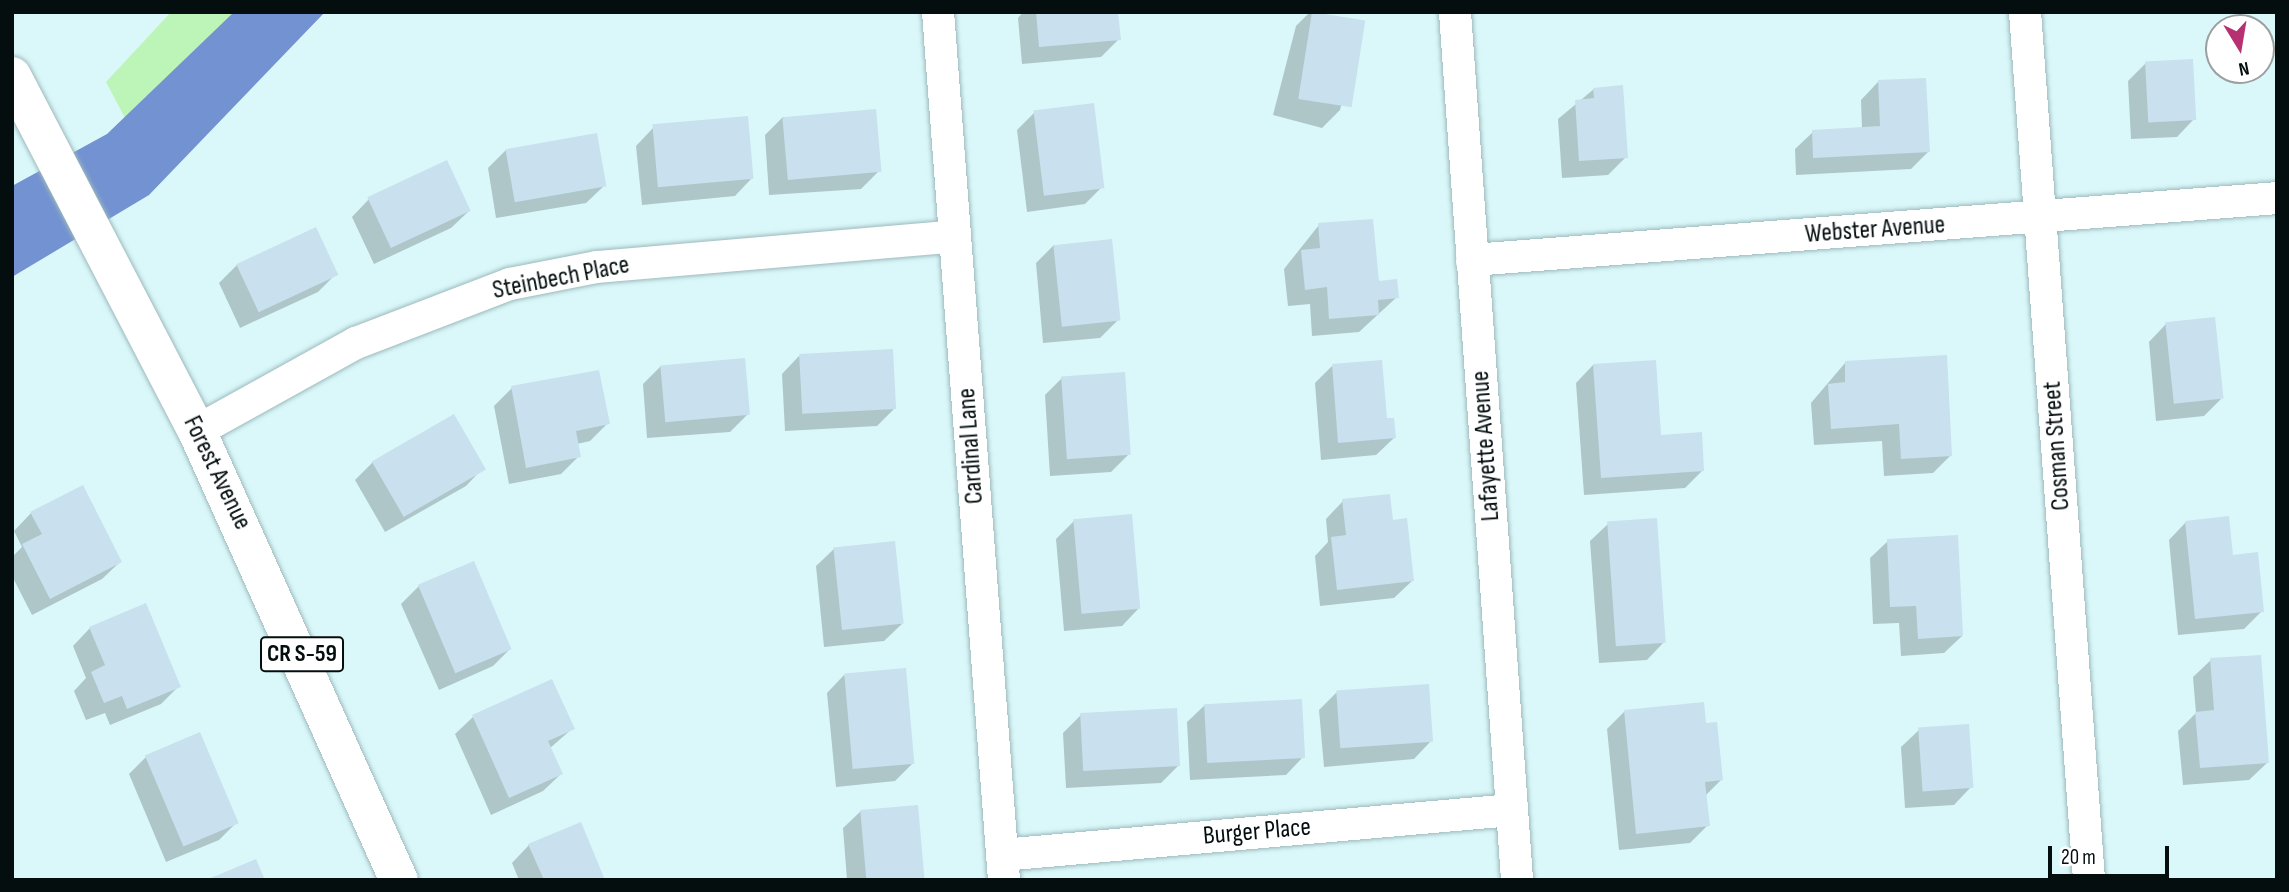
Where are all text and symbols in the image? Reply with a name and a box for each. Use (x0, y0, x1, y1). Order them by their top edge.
north arrow (2205, 14, 2275, 84)
text: N (2237, 56, 2251, 80)
street label: Webster Avenue (1804, 210, 1946, 250)
street label: Steinbech Place (490, 249, 632, 307)
street label: Lafayette Avenue (1465, 370, 1507, 522)
street label: Cosman Street (2037, 380, 2077, 512)
street label: Cardinal Lane (951, 387, 991, 505)
street label: Forest Avenue (176, 411, 258, 535)
road number: CR S-59 (260, 634, 344, 674)
street label: Burger Place (1202, 812, 1312, 852)
scale bar (2051, 832, 2172, 876)
text: 20 m (2061, 845, 2096, 870)

